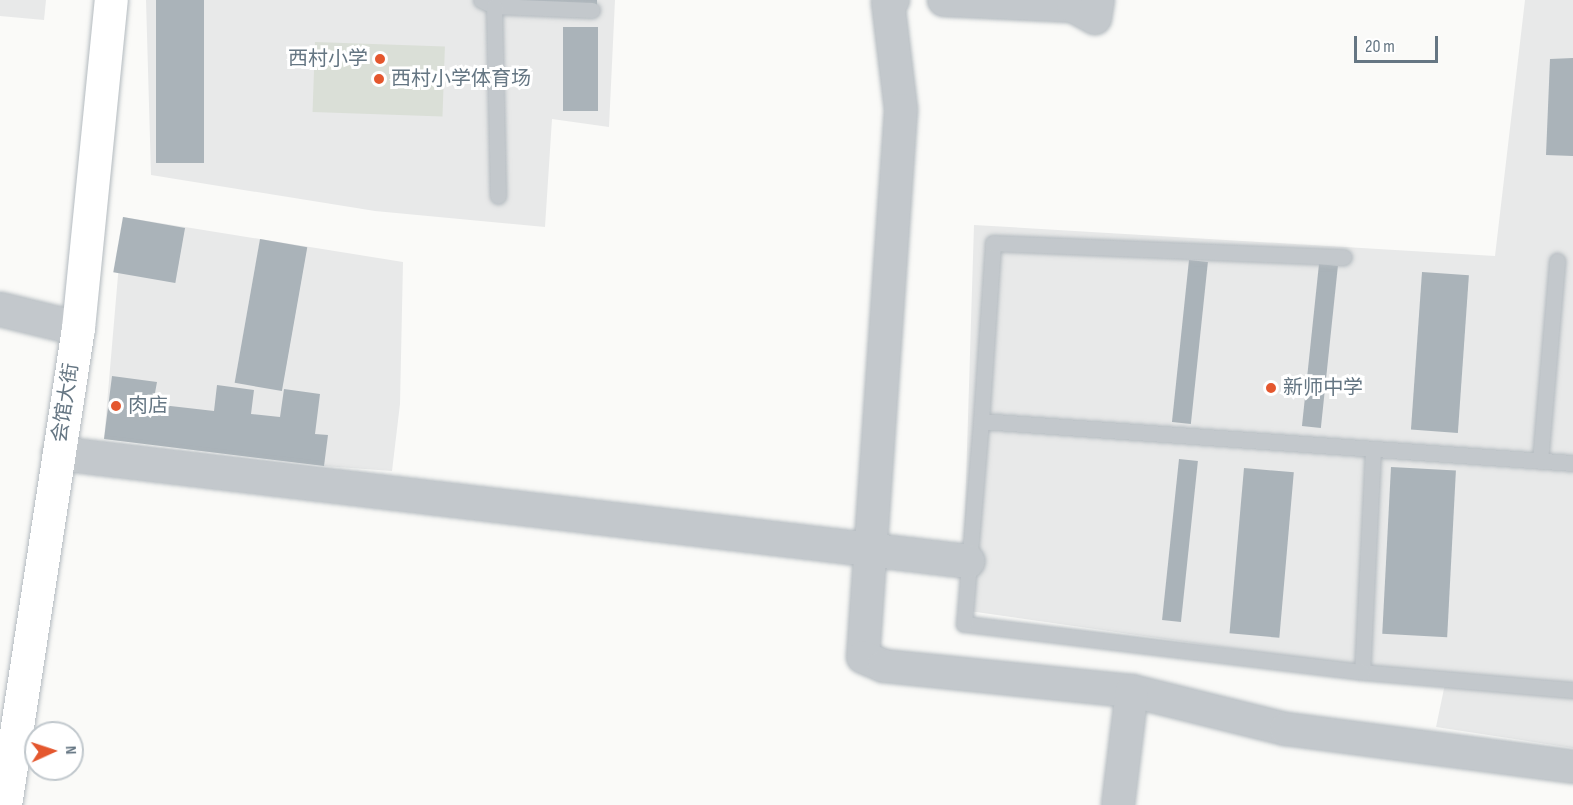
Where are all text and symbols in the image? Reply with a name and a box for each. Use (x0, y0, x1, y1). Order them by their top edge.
scale bar (1357, 24, 1441, 62)
text: 20 m (1365, 36, 1395, 57)
place label: 西村小学 (288, 47, 368, 71)
marker: 西村小学 (373, 52, 387, 66)
place label: 西村小学体育场 (391, 67, 531, 91)
marker: 西村小学体育场 (372, 72, 386, 86)
street label: 会馆大街 (48, 362, 84, 444)
place label: 新师中学 (1283, 376, 1363, 400)
marker: 新师中学 (1264, 381, 1278, 395)
place label: 肉店 (128, 394, 168, 418)
marker: 肉店 (109, 399, 123, 413)
north arrow (24, 721, 84, 781)
text: N (61, 745, 80, 755)

